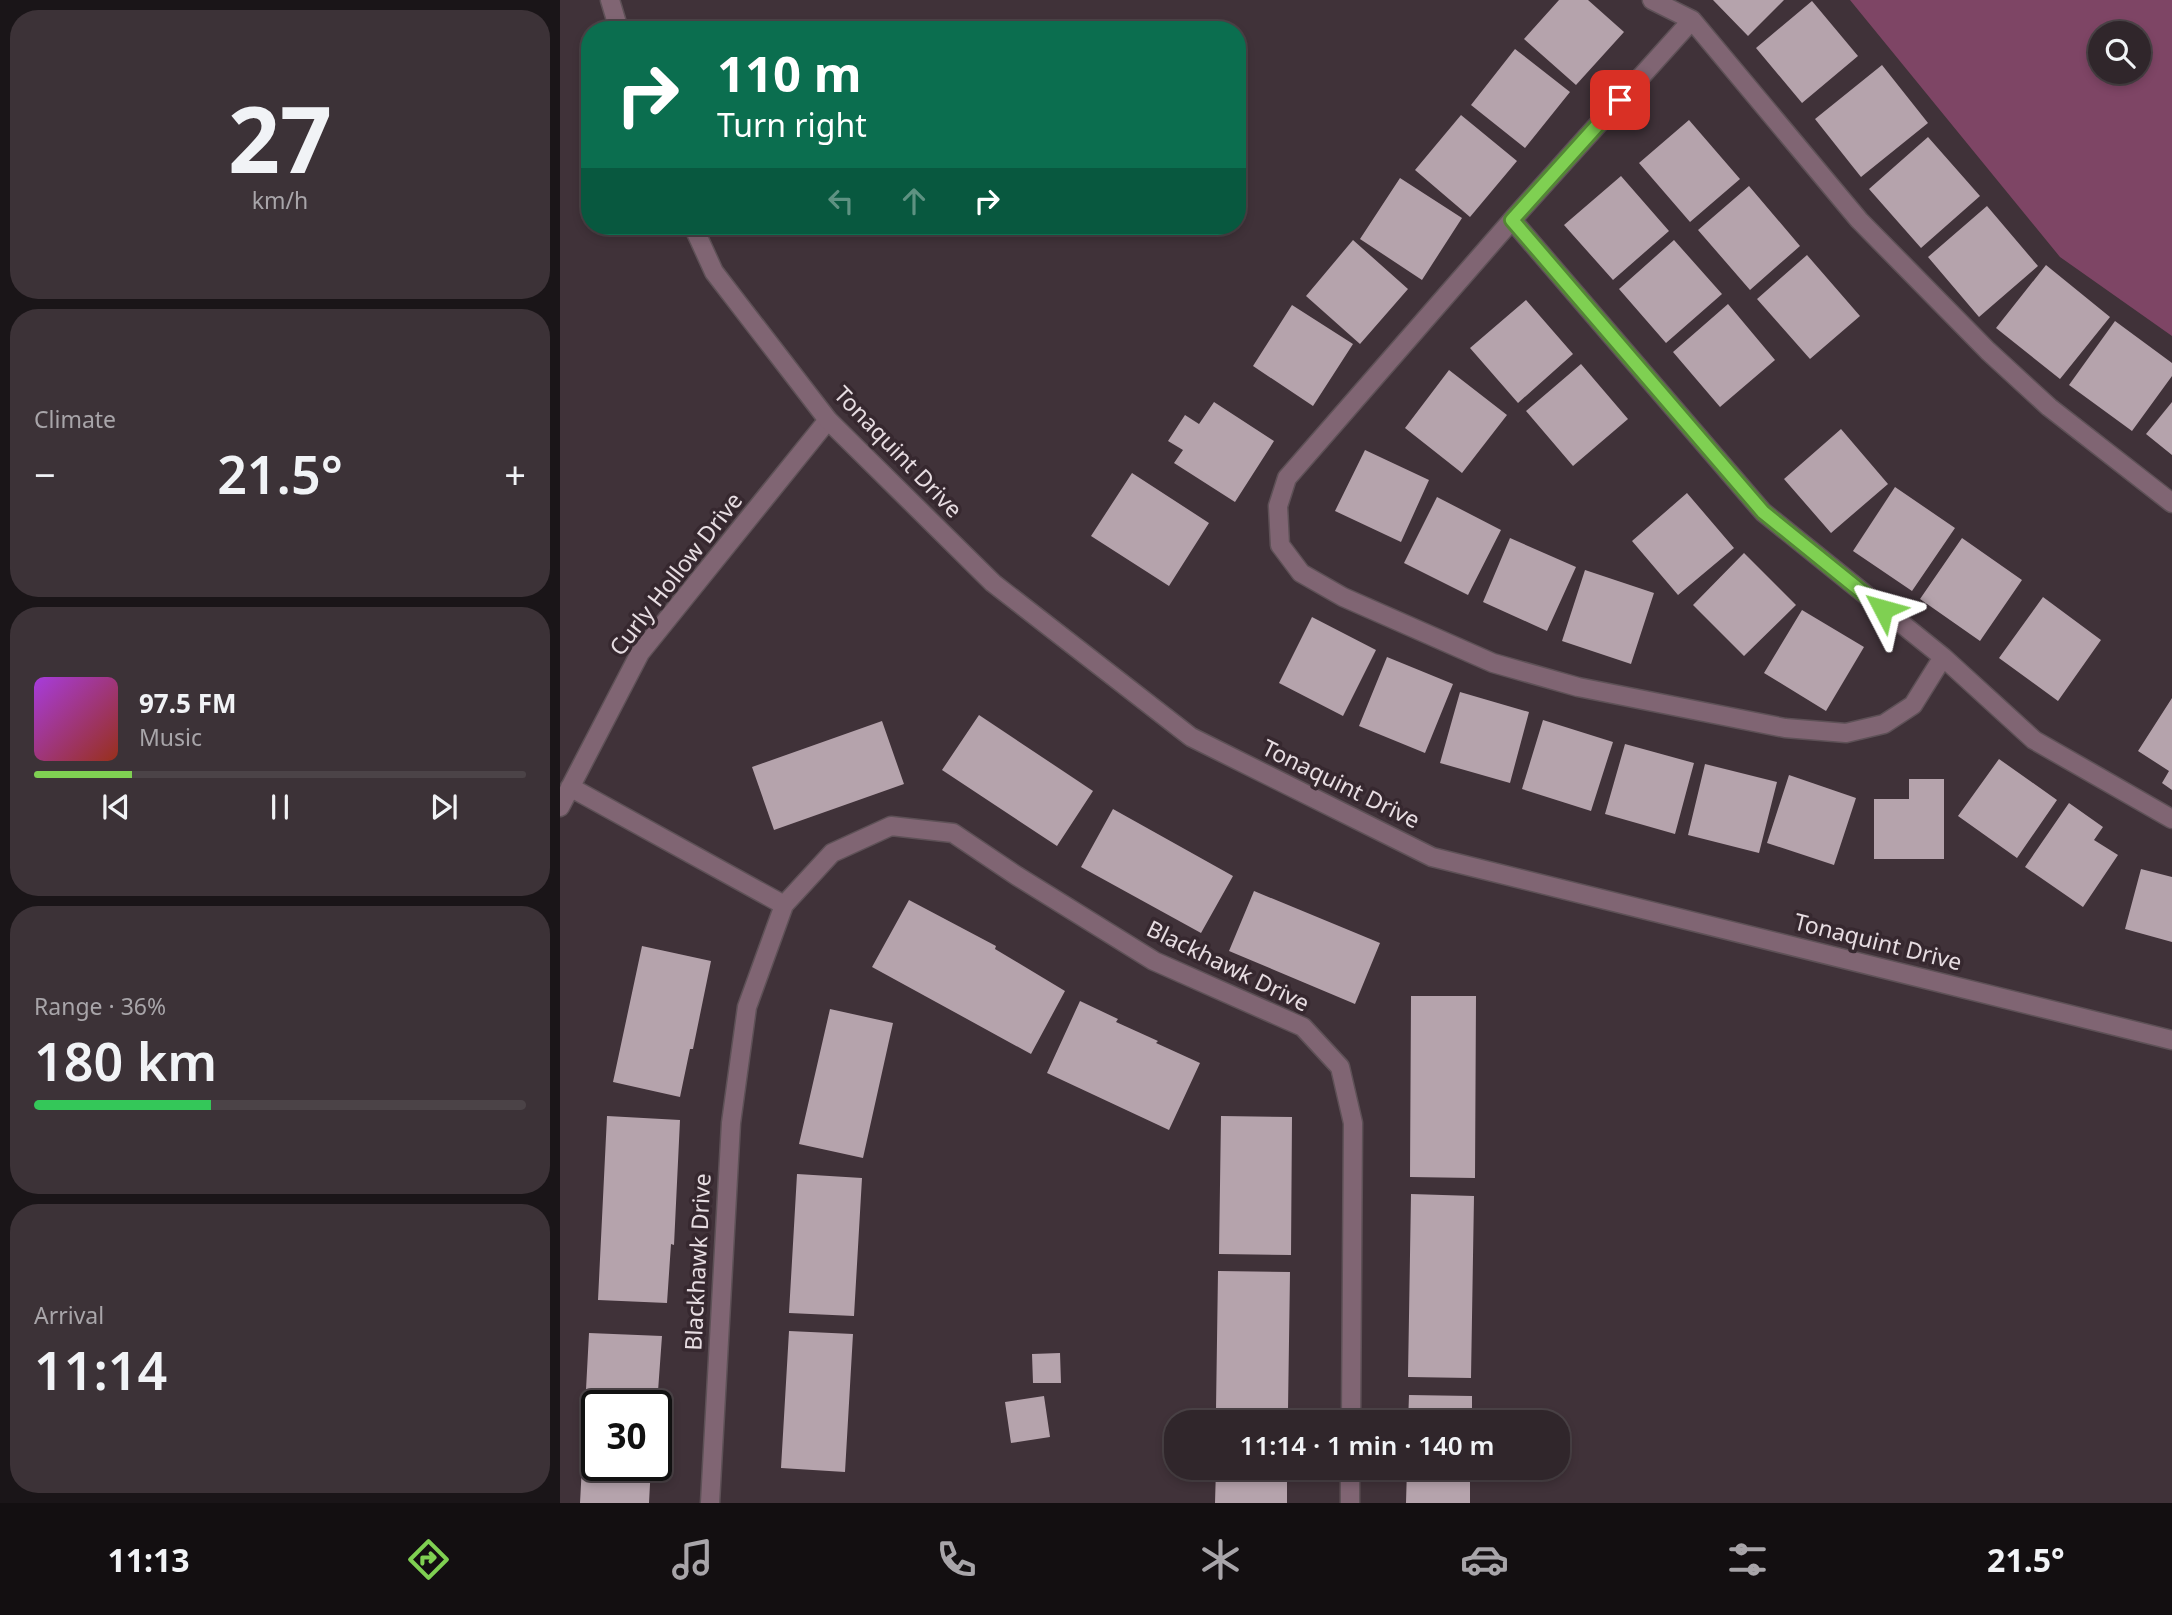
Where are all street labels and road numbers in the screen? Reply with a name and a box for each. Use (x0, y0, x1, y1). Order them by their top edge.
street label: Tonaquint Drive (828, 378, 970, 524)
street label: Curly Hollow Drive (601, 485, 749, 662)
street label: Tonaquint Drive (1257, 731, 1426, 835)
street label: Tonaquint Drive (1791, 905, 1966, 977)
street label: Blackhawk Drive (1142, 912, 1315, 1018)
street label: Blackhawk Drive (676, 1173, 718, 1351)

